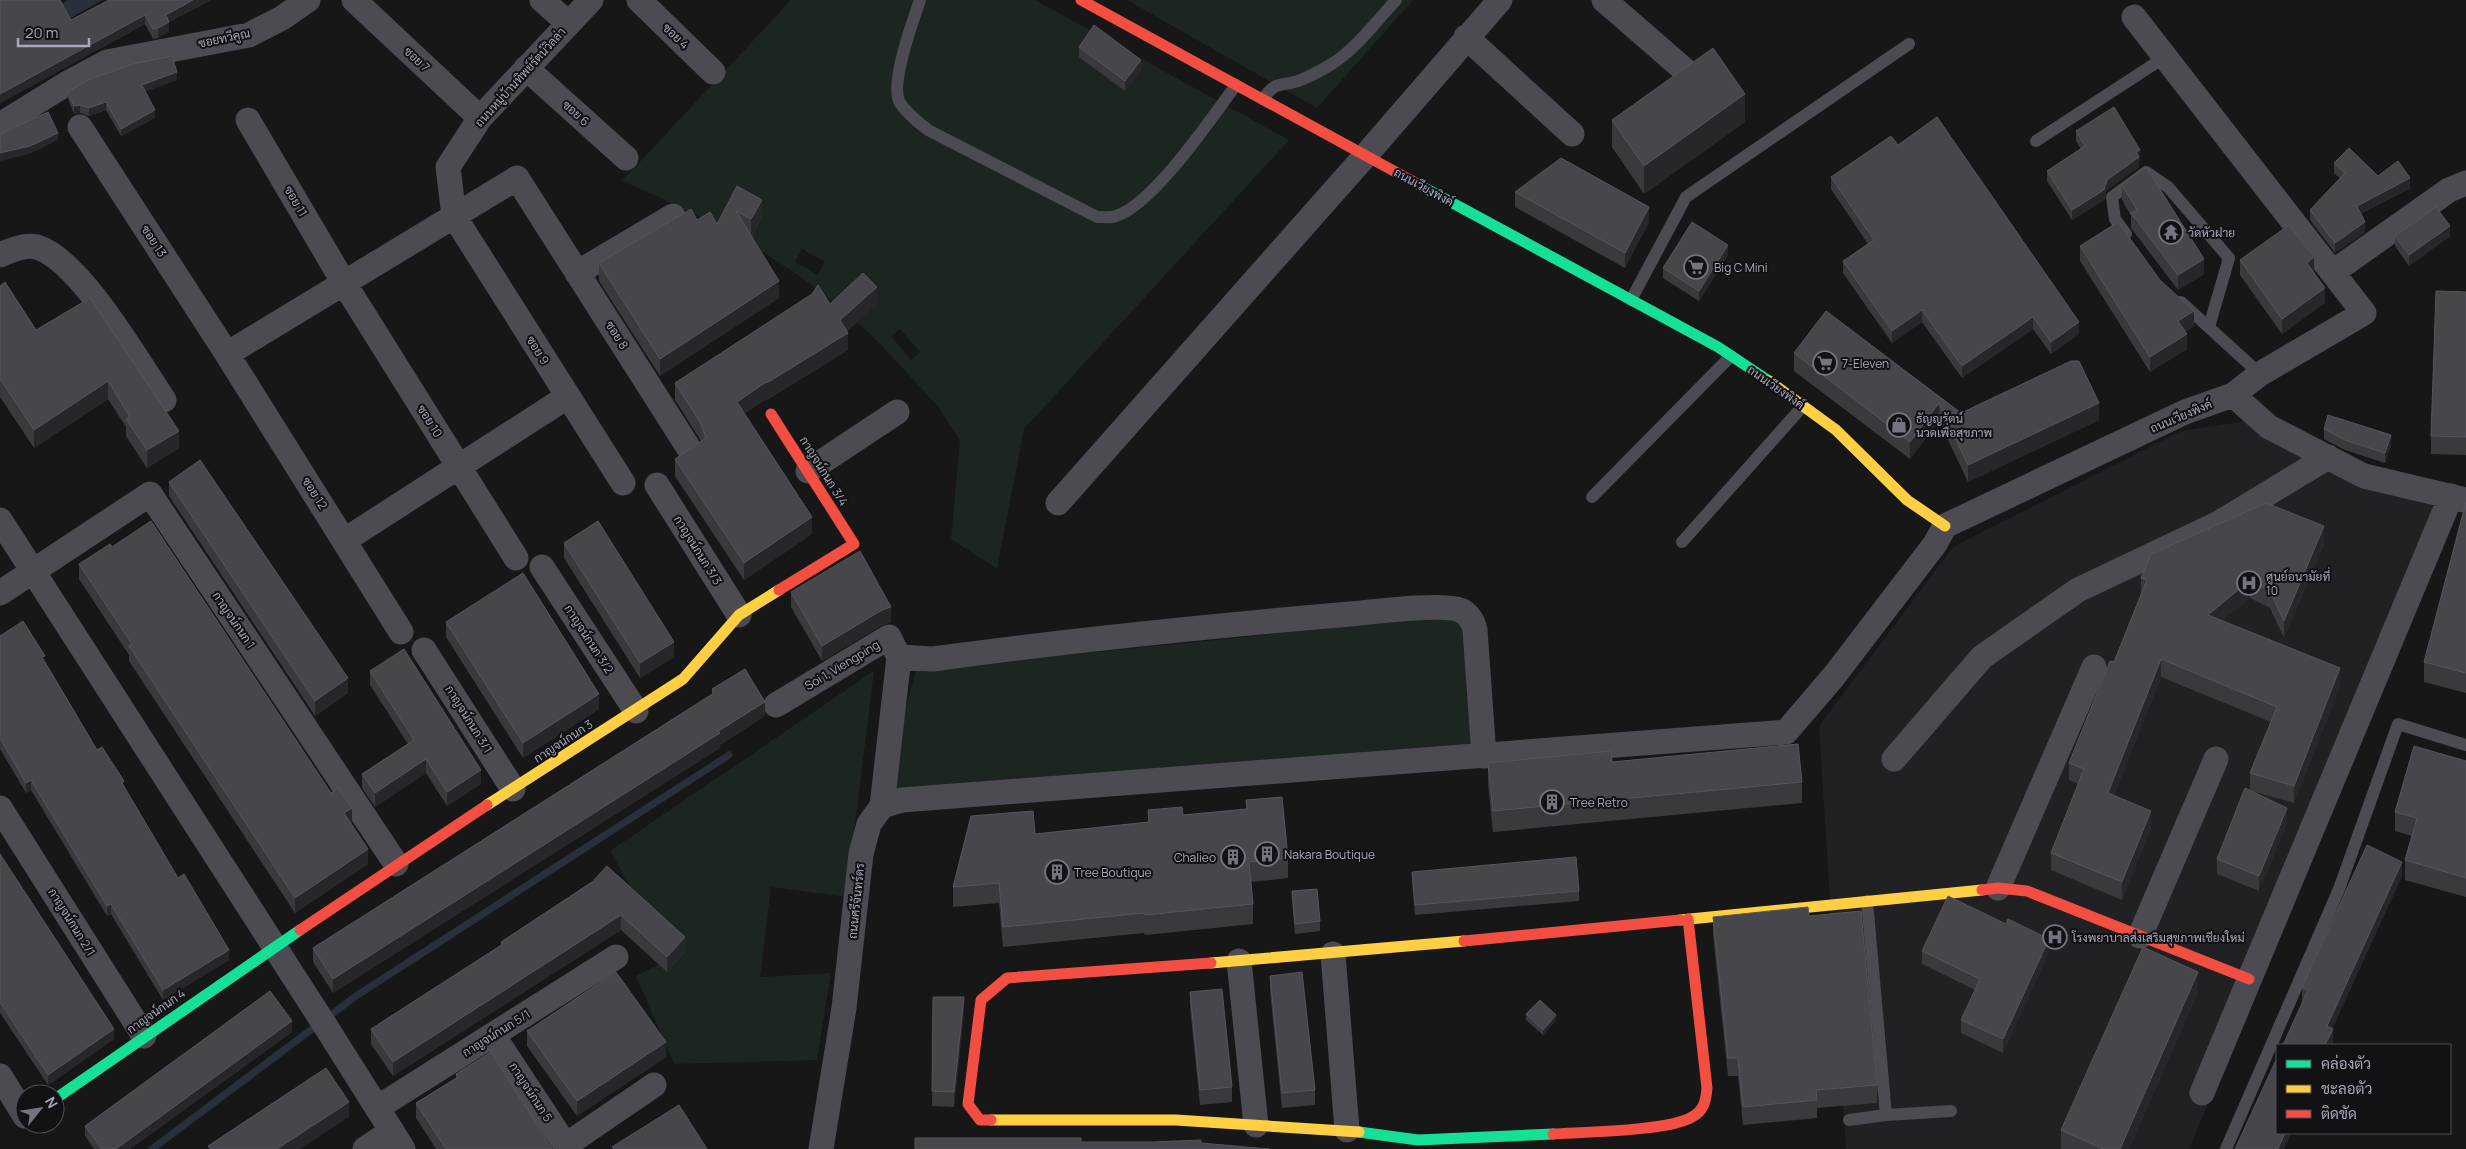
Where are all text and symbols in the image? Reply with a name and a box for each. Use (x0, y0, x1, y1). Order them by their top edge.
scale bar (18, 15, 89, 47)
street label: ซอย 4 (659, 19, 693, 53)
text: 20 m (25, 22, 58, 43)
street label: ซอยทวีคูณ (197, 24, 251, 52)
street label: ถนนหมู่บ้านทิพย์รัตน์วิลล่า (471, 24, 569, 130)
street label: ซอย 7 (400, 43, 434, 75)
street label: ซอย 6 (559, 96, 593, 130)
street label: ถนนเวียงพิงค์ (1391, 164, 1457, 210)
street label: ซอย 11 (280, 182, 312, 220)
temple icon: วัดหัวฝาย (2158, 219, 2184, 245)
street label: ซอย 13 (137, 222, 171, 260)
place label: วัดหัวฝาย (2188, 224, 2235, 241)
supermarket icon: Big C Mini (1683, 254, 1709, 280)
place label: Big C Mini (1714, 259, 1767, 276)
street label: ซอย 8 (602, 318, 632, 353)
street label: ซอย 9 (523, 332, 553, 368)
supermarket icon: 7-Eleven (1812, 350, 1838, 376)
place label: 7-Eleven (1842, 355, 1889, 372)
street label: ถนนเวียงพิงค์ (1744, 361, 1808, 413)
street label: ถนนเวียงพิงค์ (2147, 395, 2215, 437)
street label: ซอย 10 (413, 401, 447, 441)
place label: ธัญญรัตน์ นวดเพื่อสุขภาพ (1916, 410, 1992, 442)
shop icon: ธัญญรัตน์ นวดเพื่อสุขภาพ (1886, 412, 1912, 438)
street label: กาญจน์กนก 3/4 (796, 433, 852, 509)
street label: ซอย 12 (298, 474, 332, 513)
street label: กาญจน์กนก 3/3 (670, 512, 726, 588)
place label: ศูนย์อนามัยที่ 10 (2266, 566, 2330, 599)
hospital icon: ศูนย์อนามัยที่ 10 (2236, 570, 2262, 596)
street label: กาญจน์กนก 1 (209, 588, 259, 652)
street label: กาญจน์กนก 3/2 (560, 601, 618, 677)
street label: Soi 1, Viengping (801, 636, 883, 694)
street label: กาญจน์กนก 3/1 (441, 682, 497, 756)
street label: กาญจน์กนก 3 (530, 715, 596, 767)
building icon: Tree Retro (1539, 789, 1565, 815)
place label: Tree Retro (1570, 794, 1628, 811)
building icon: Nakara Boutique (1254, 841, 1280, 867)
building icon: Chalieo (1220, 844, 1246, 870)
place label: Nakara Boutique (1284, 846, 1375, 863)
place label: Chalieo (1174, 849, 1216, 866)
building icon: Tree Boutique (1044, 859, 1070, 885)
street label: ถนนศรีจันทร์ดร (844, 862, 868, 940)
place label: Tree Boutique (1074, 864, 1152, 881)
street label: กาญจน์กนก 2/1 (44, 885, 100, 959)
hospital icon: โรงพยาบาลส่งเสริมสุขภาพเชียงใหม่ (2042, 924, 2068, 950)
place label: โรงพยาบาลส่งเสริมสุขภาพเชียงใหม่ (2071, 929, 2245, 947)
street label: กาญจน์กนก 4 (123, 985, 189, 1037)
street label: กาญจน์กนก 5/1 (459, 1005, 533, 1061)
legend (2276, 1044, 2451, 1134)
text: คล่องตัว (2321, 1053, 2371, 1074)
street label: กาญจน์กนก 5 (505, 1059, 557, 1125)
text: ชะลอตัว (2321, 1078, 2372, 1099)
north arrow (15, 1084, 65, 1134)
text: N (41, 1093, 62, 1111)
text: ติดขัด (2321, 1103, 2357, 1124)

